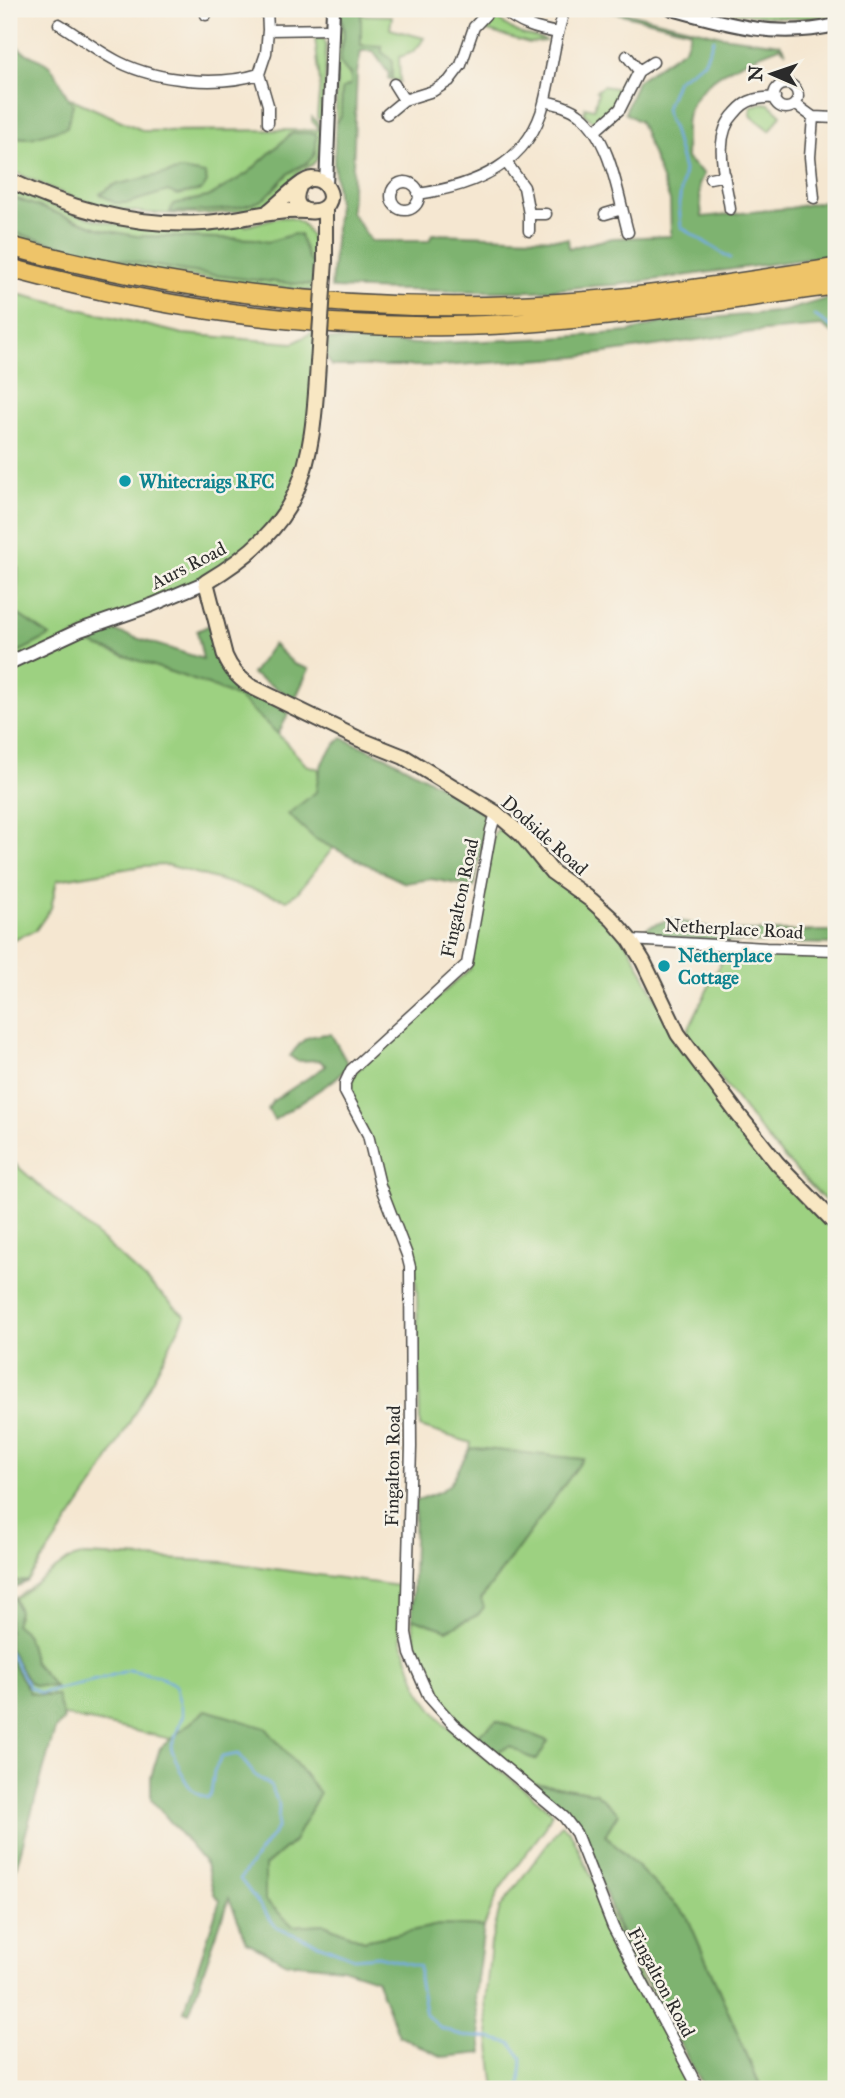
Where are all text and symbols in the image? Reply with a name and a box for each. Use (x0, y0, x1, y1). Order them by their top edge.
north arrow (736, 38, 806, 108)
text: N (744, 65, 767, 82)
place label: Whitecraigs RFC (139, 470, 275, 494)
marker: Whitecraigs RFC (117, 473, 133, 489)
street label: Aurs Road (146, 537, 230, 595)
street label: Dodside Road (497, 791, 593, 880)
street label: Fingalton Road (436, 836, 484, 960)
street label: Netherplace Road (664, 913, 804, 944)
place label: Netherplace Cottage (678, 944, 773, 990)
marker: Netherplace Cottage (656, 958, 672, 974)
street label: Fingalton Road (380, 1405, 406, 1527)
street label: Fingalton Road (622, 1923, 700, 2042)

